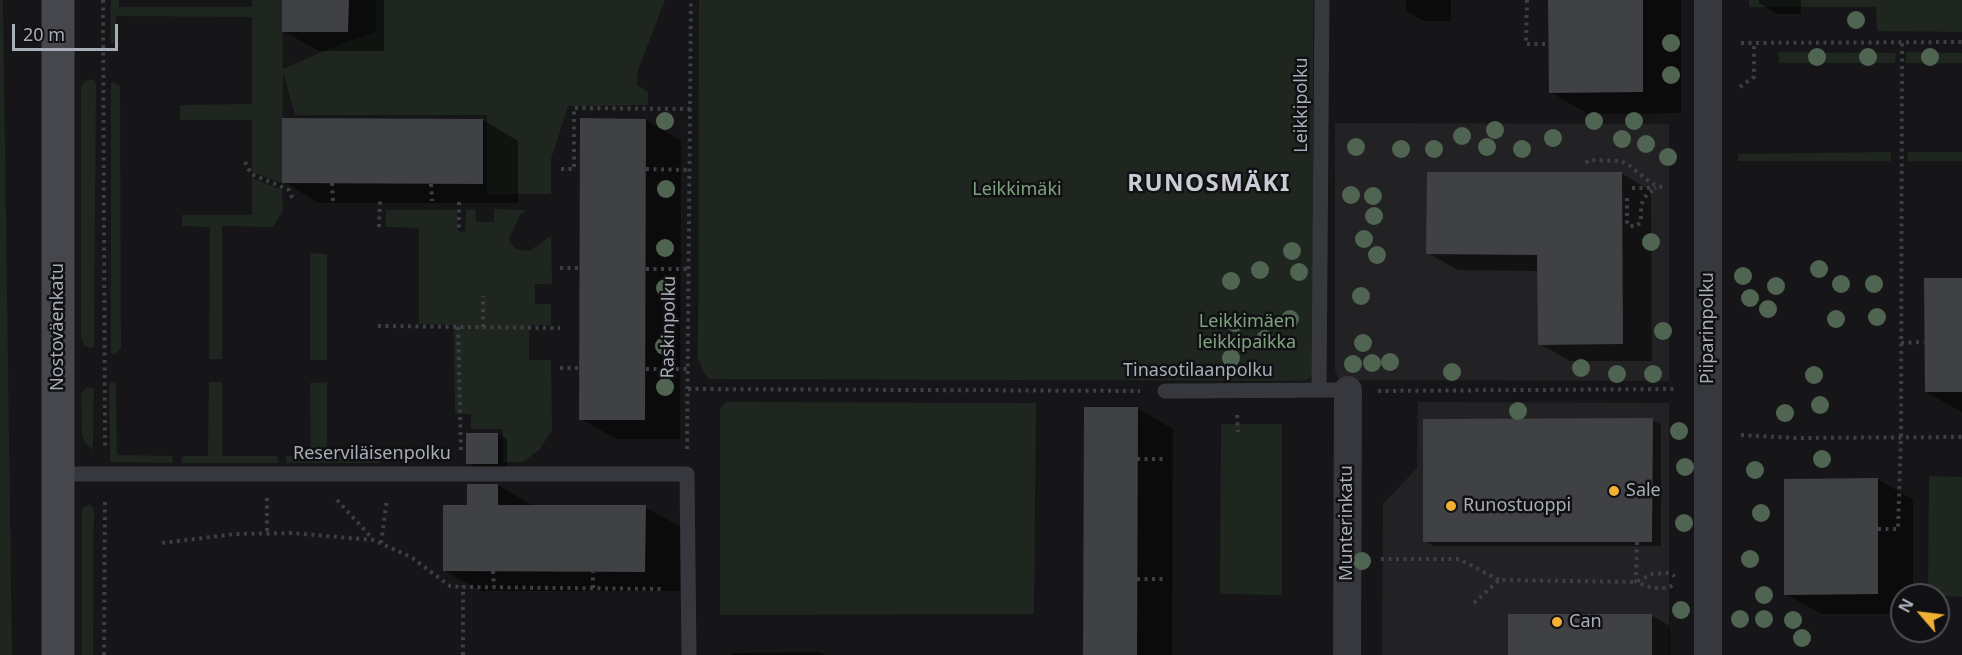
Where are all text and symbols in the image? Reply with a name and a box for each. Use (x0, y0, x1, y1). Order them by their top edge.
scale bar (15, 12, 122, 50)
text: 20 m (23, 22, 65, 46)
street label: Leikkipolku (1291, 57, 1313, 153)
district label: RUNOSMÄKI (1127, 170, 1291, 198)
park label: Leikkimäki (972, 179, 1062, 201)
street label: Nostoväenkatu (47, 263, 69, 391)
street label: Piiparinpolku (1697, 272, 1719, 384)
street label: Raskinpolku (657, 276, 681, 378)
park label: Leikkimäen leikkipaikka (1198, 311, 1296, 354)
street label: Tinasotilaanpolku (1123, 360, 1273, 382)
street label: Reserviläisenpolku (293, 443, 451, 465)
street label: Munterinkatu (1336, 465, 1358, 581)
place label: Sale (1626, 480, 1661, 502)
marker: Sale (1607, 484, 1621, 498)
place label: Runostuoppi (1463, 495, 1571, 517)
marker: Runostuoppi (1444, 499, 1458, 513)
north arrow (1890, 583, 1950, 643)
text: N (1893, 595, 1919, 616)
place label: Can (1569, 611, 1602, 633)
marker: Can (1550, 615, 1564, 629)

